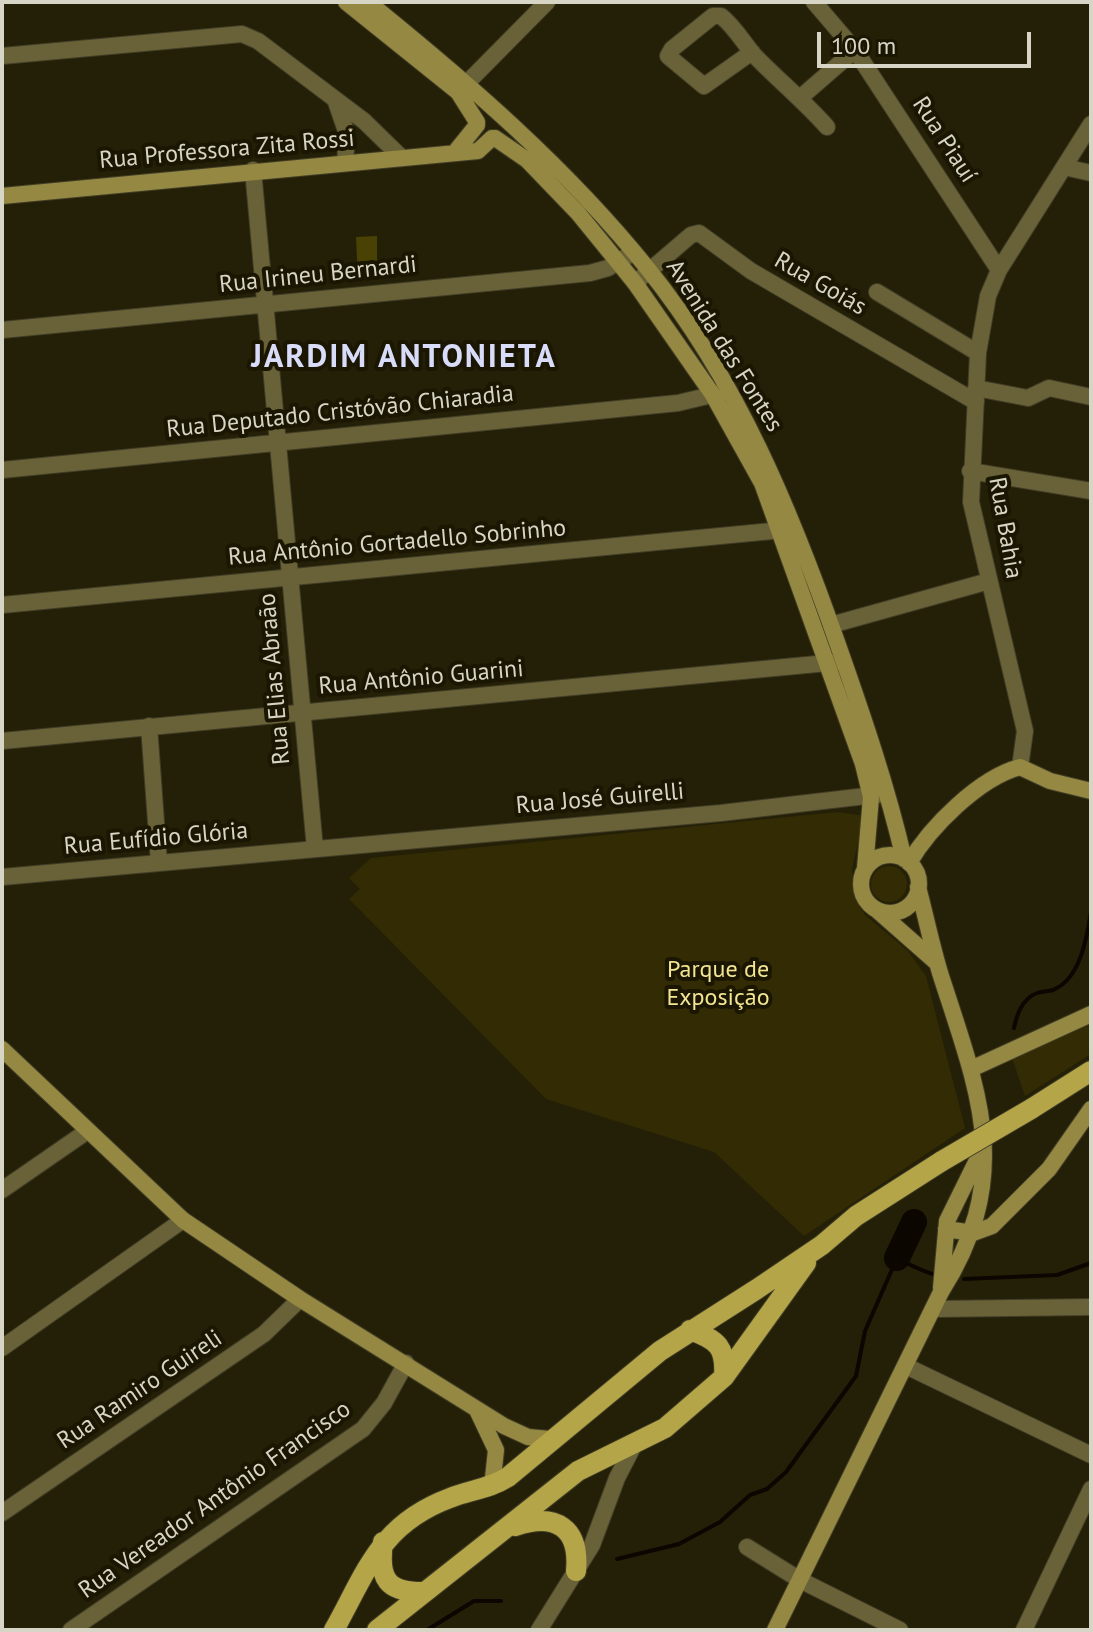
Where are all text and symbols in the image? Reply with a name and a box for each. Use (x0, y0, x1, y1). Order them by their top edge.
scale bar (821, 16, 1035, 66)
text: 100 m (831, 30, 896, 61)
street label: Rua Piauí (906, 92, 982, 188)
street label: Rua Professora Zita Rossi (98, 124, 356, 176)
street label: Rua Goiás (769, 246, 871, 322)
street label: Rua Irineu Bernardi (218, 250, 418, 300)
street label: Avenida das Fontes (659, 255, 789, 437)
district label: JARDIM ANTONIETA (251, 339, 557, 377)
street label: Rua Deputado Cristóvão Chiaradia (165, 379, 515, 445)
street label: Rua Bahia (982, 475, 1028, 581)
street label: Rua Antônio Gortadello Sobrinho (227, 514, 567, 572)
street label: Rua Elias Abraão (253, 592, 297, 766)
street label: Rua Antônio Guarini (317, 655, 525, 701)
street label: Rua José Guirelli (515, 777, 685, 821)
street label: Rua Eufídio Glória (63, 817, 249, 861)
park label: Parque de Exposição (666, 956, 770, 1012)
street label: Rua Ramiro Guireli (52, 1324, 228, 1456)
street label: Rua Vereador Antônio Francisco (74, 1395, 356, 1605)

